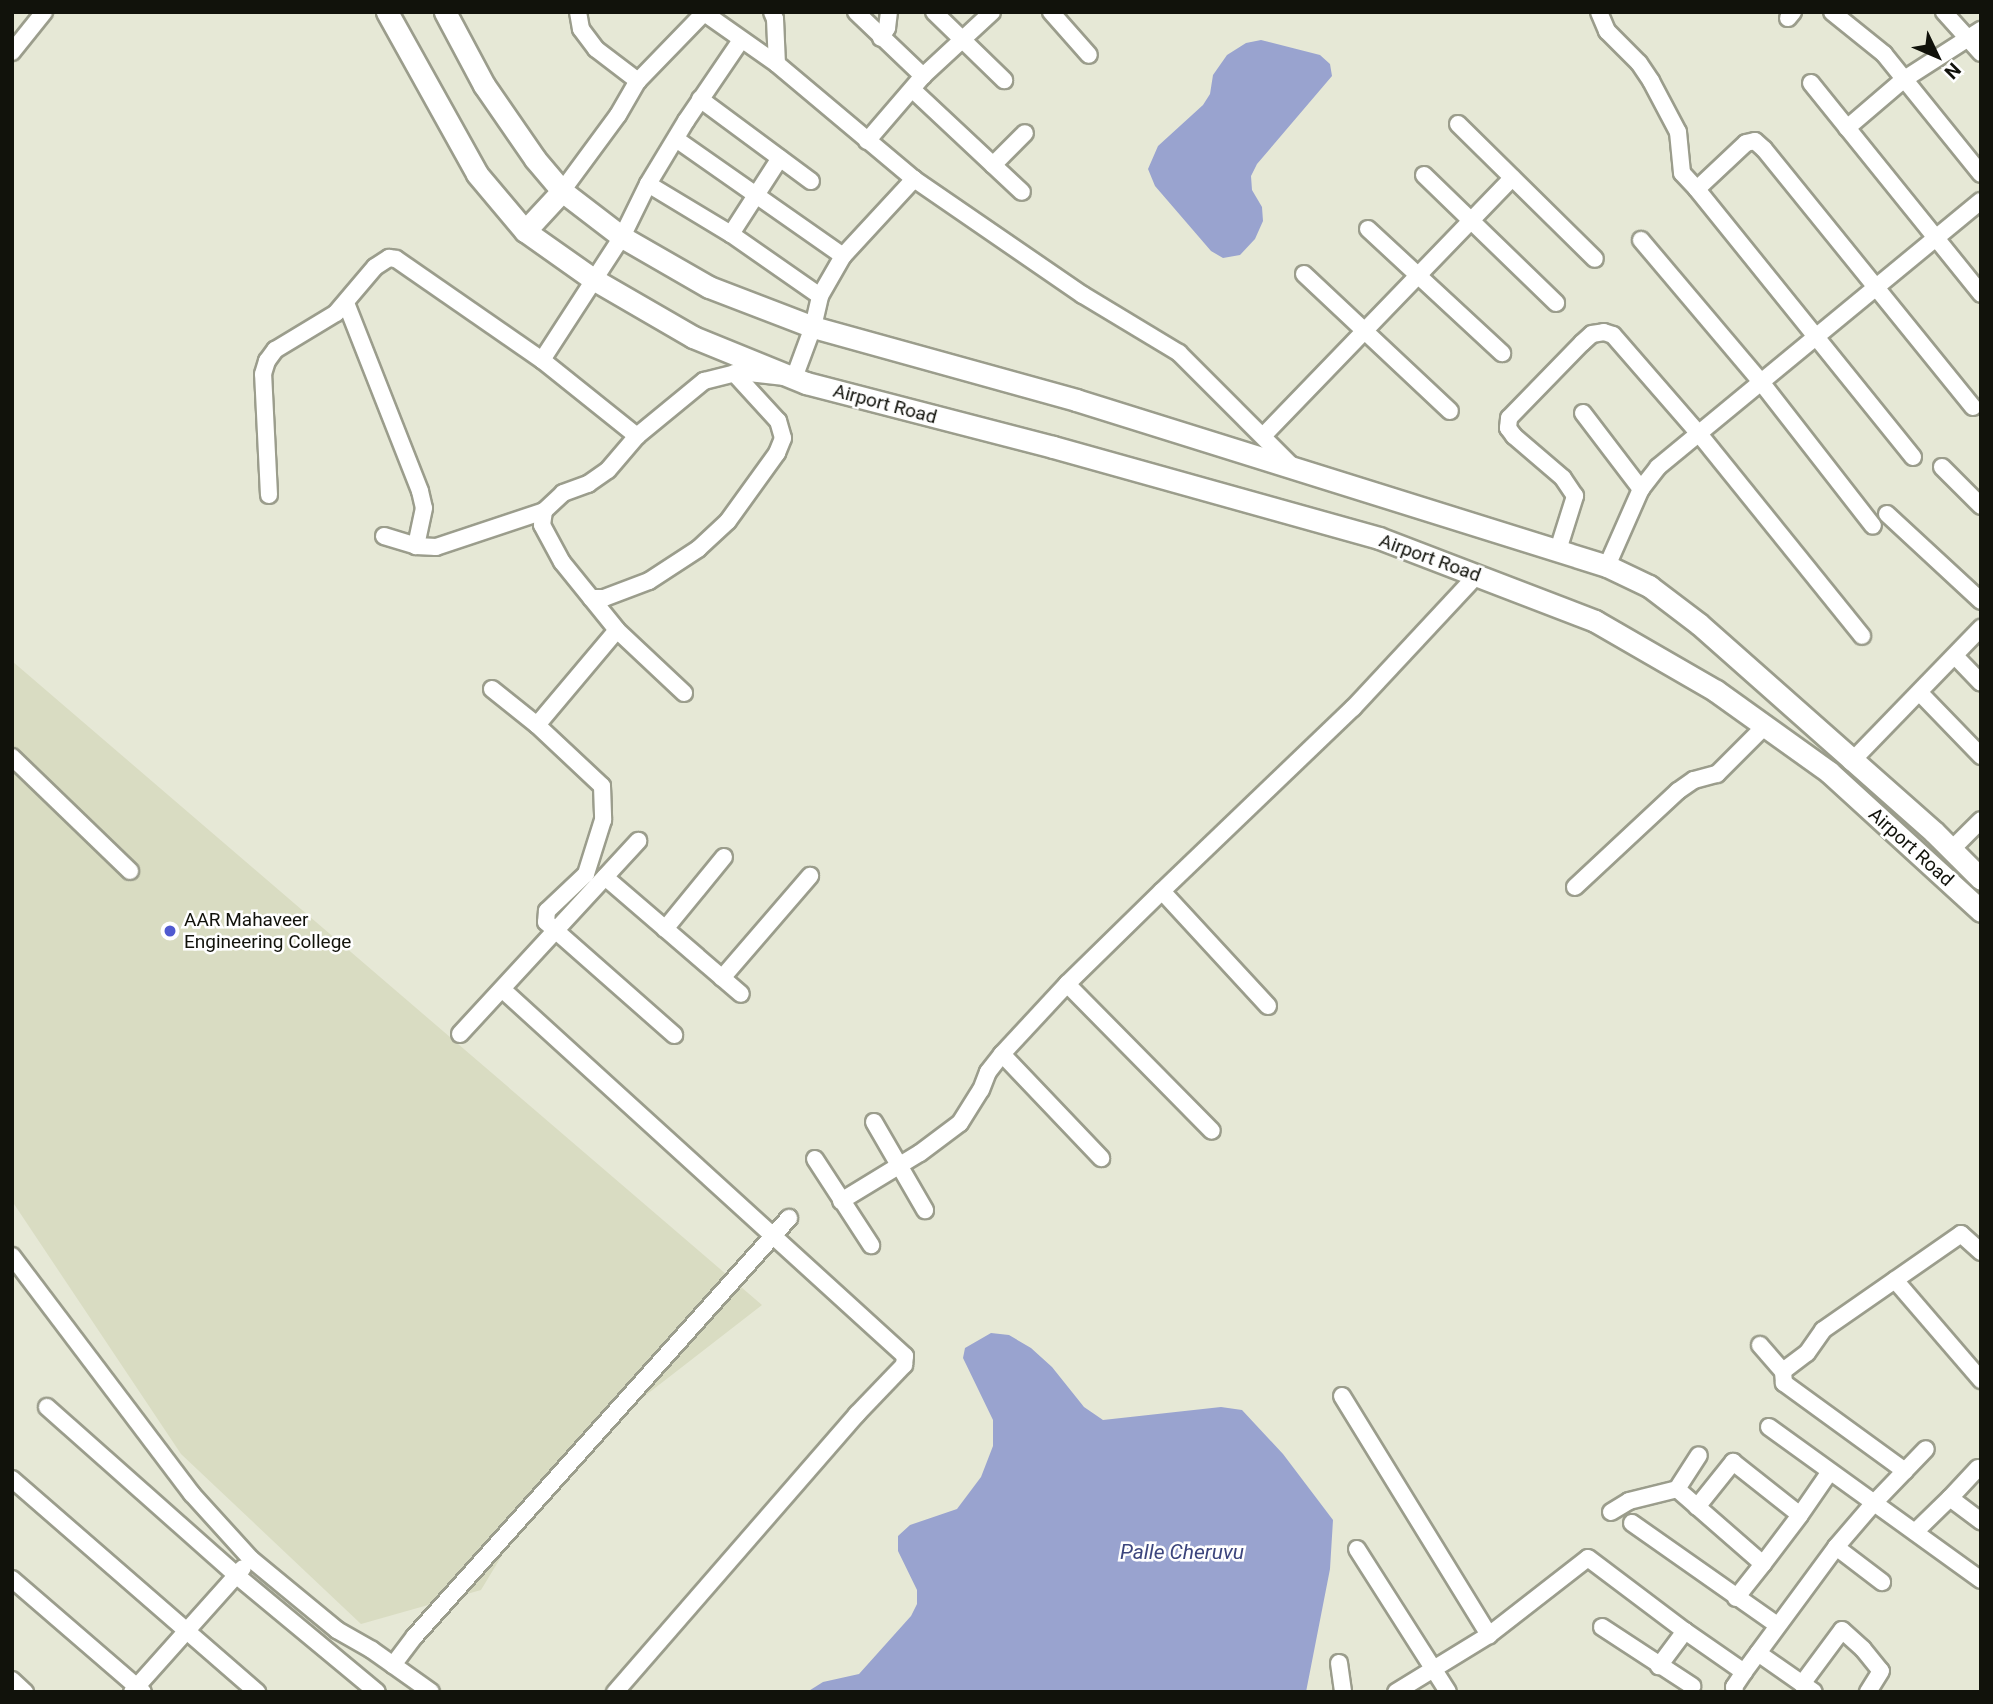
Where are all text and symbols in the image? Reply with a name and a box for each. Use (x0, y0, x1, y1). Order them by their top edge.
north arrow (1902, 21, 1972, 91)
text: N (1940, 58, 1965, 84)
street label: Airport Road (831, 379, 939, 429)
street label: Airport Road (1376, 529, 1484, 587)
street label: Airport Road (1864, 803, 1958, 891)
place label: AAR Mahaveer Engineering College (184, 909, 351, 953)
marker: AAR Mahaveer Engineering College (162, 923, 178, 939)
water label: Palle Cheruvu (1120, 1539, 1244, 1565)

